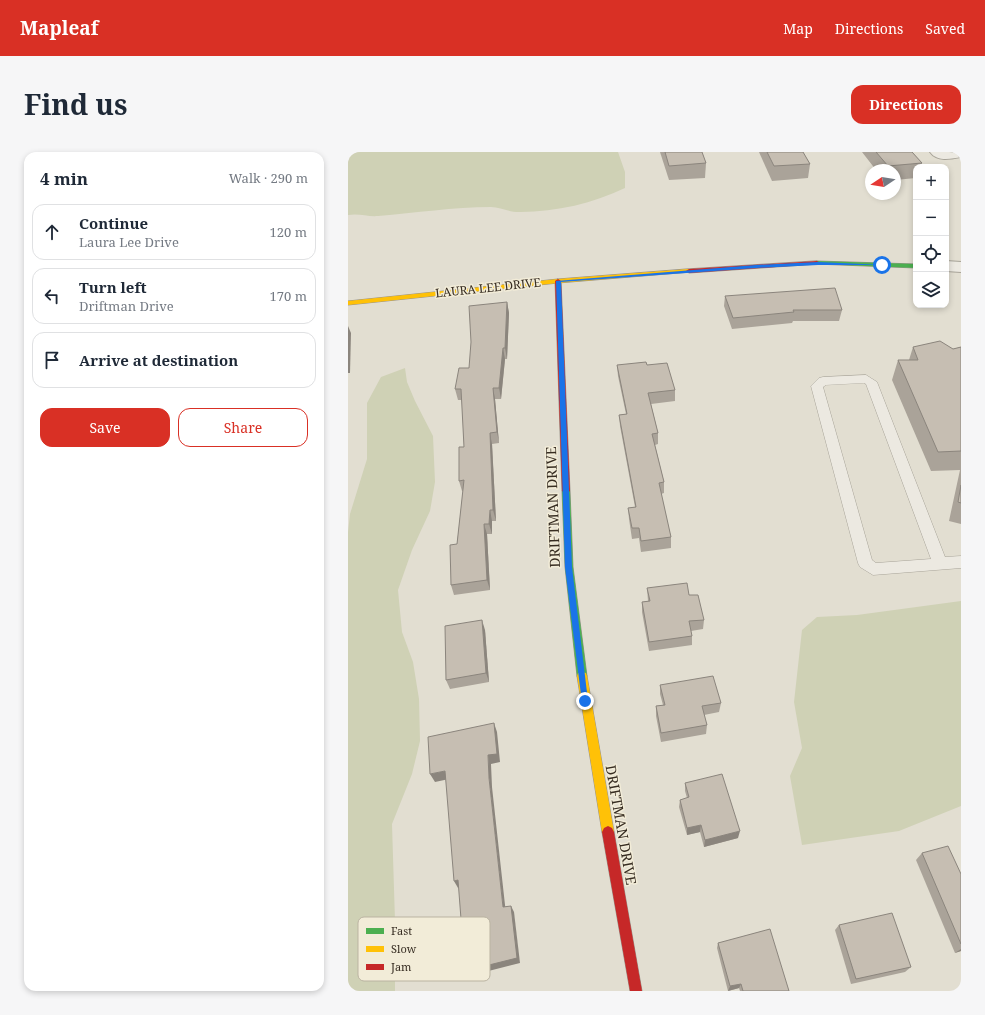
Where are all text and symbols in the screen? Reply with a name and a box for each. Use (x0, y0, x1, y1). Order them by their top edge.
text: Mapleaf (20, 15, 98, 41)
text: Map (783, 19, 813, 38)
text: Directions (835, 19, 903, 38)
text: Saved (925, 19, 965, 38)
text: Find us (24, 85, 128, 123)
button: Directions (851, 85, 961, 124)
north arrow (865, 164, 901, 200)
map controls (913, 164, 949, 308)
button: + (913, 164, 949, 200)
text: 4 min (40, 167, 88, 190)
text: Walk · 290 m (229, 169, 308, 187)
button: − (913, 200, 949, 236)
text: Continue (79, 213, 148, 233)
icon: ahead (41, 221, 63, 243)
text: 120 m (270, 223, 307, 241)
text: Laura Lee Drive (79, 233, 179, 251)
button: locate (913, 236, 949, 272)
route start (873, 256, 891, 274)
button: layers (913, 272, 949, 308)
street label: LAURA LEE DRIVE (434, 274, 541, 301)
text: Turn left (79, 277, 147, 297)
icon: left (41, 285, 63, 307)
text: 170 m (270, 287, 307, 305)
text: Driftman Drive (79, 297, 174, 315)
icon: arrive (41, 349, 63, 371)
text: Arrive at destination (79, 350, 238, 370)
button: Save (40, 408, 170, 447)
button: Share (178, 408, 308, 447)
street label: DRIFTMAN DRIVE (541, 446, 564, 568)
route end (576, 692, 594, 710)
street label: DRIFTMAN DRIVE (602, 764, 641, 887)
legend (358, 917, 490, 981)
text: Fast (391, 923, 412, 938)
text: Slow (391, 941, 417, 956)
text: Jam (390, 959, 412, 974)

